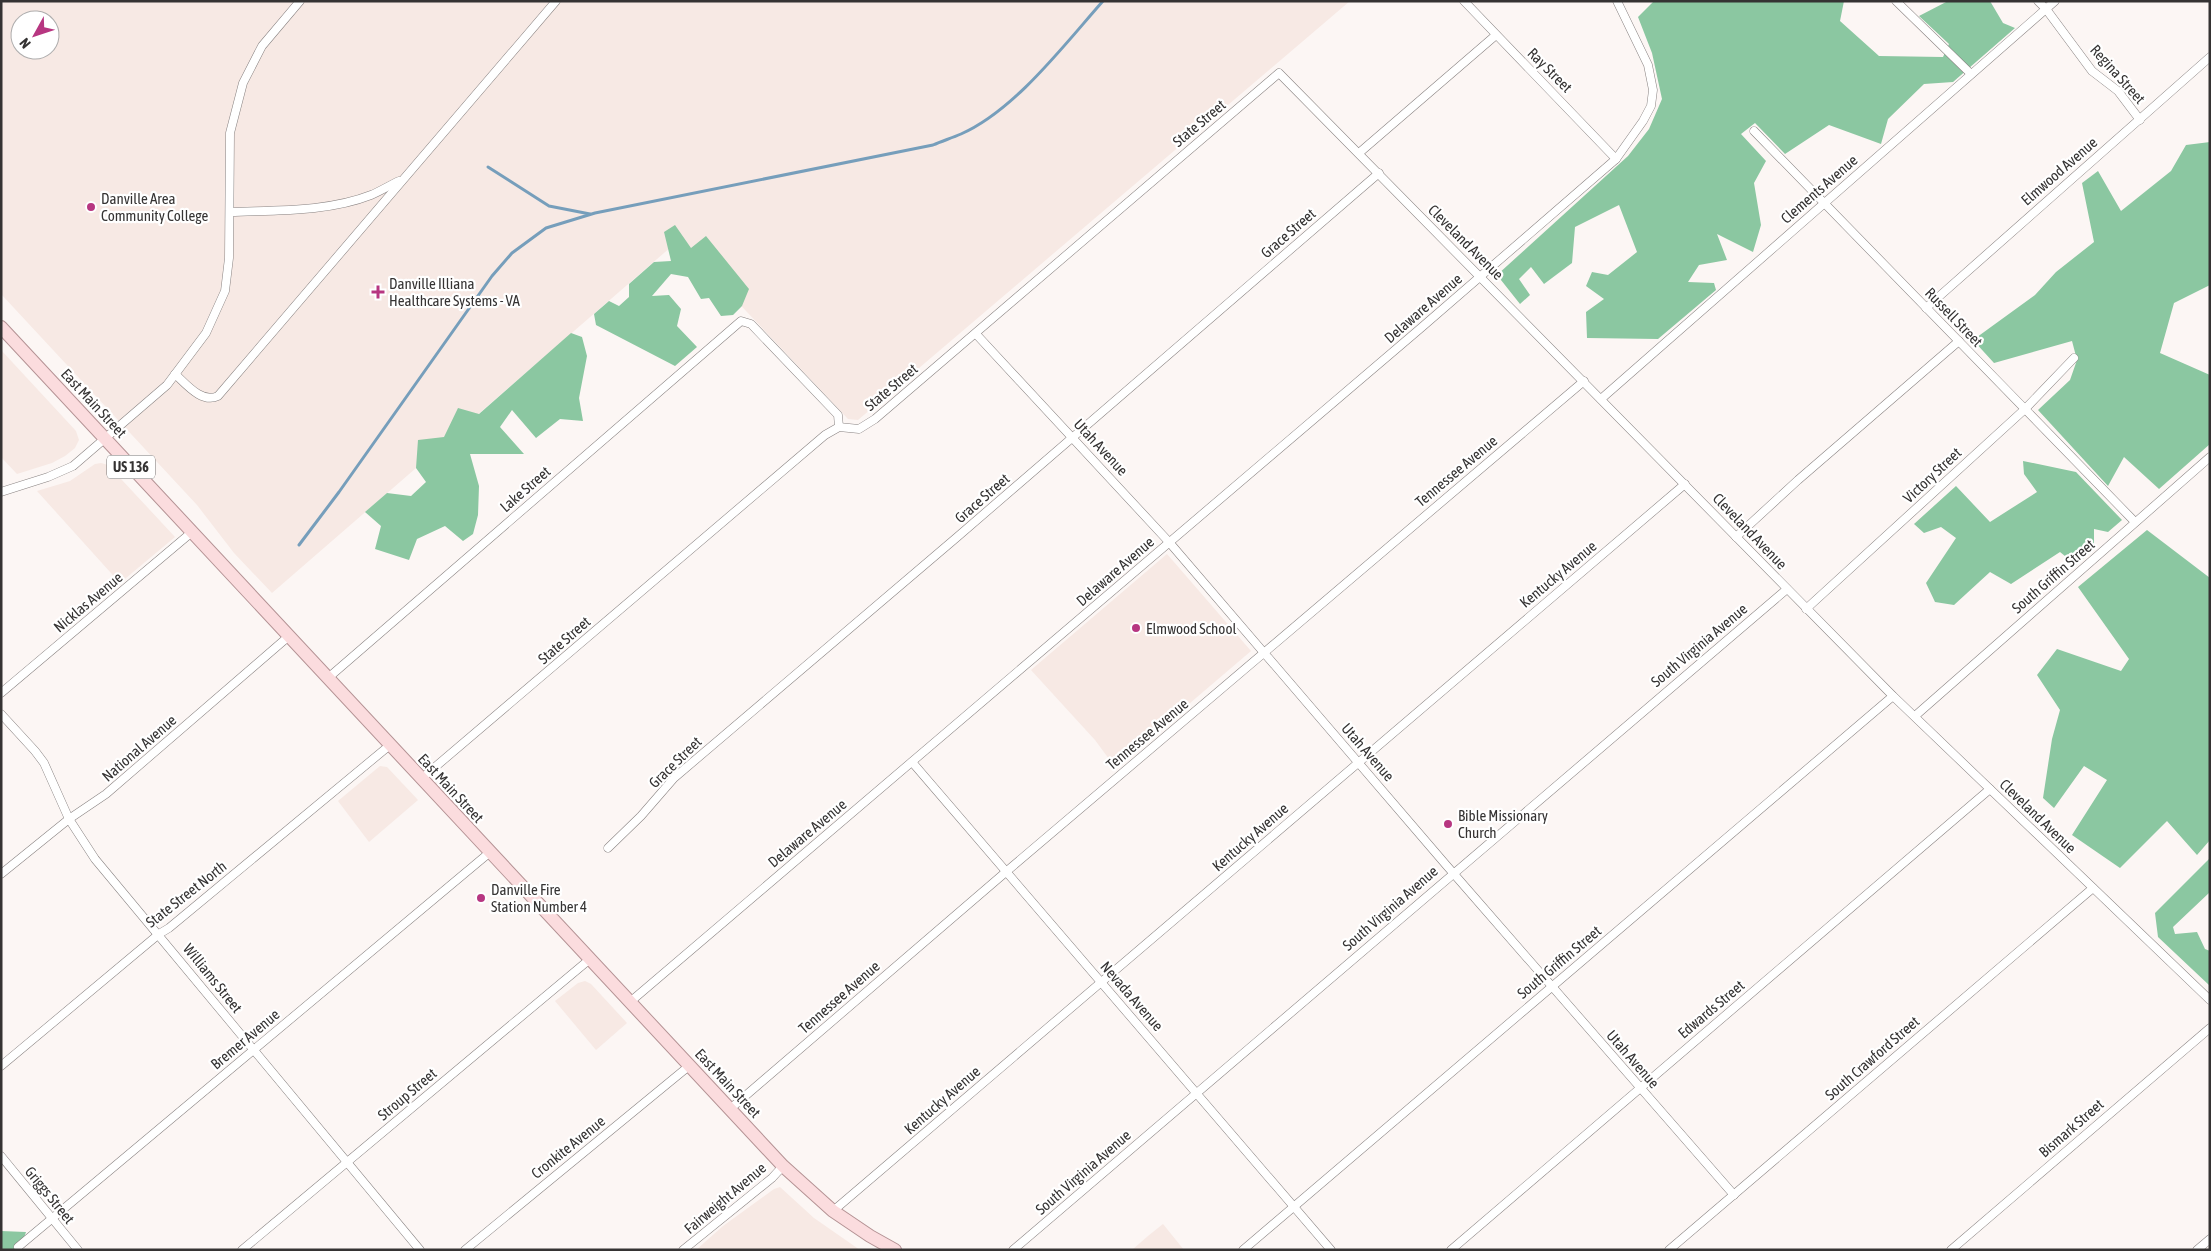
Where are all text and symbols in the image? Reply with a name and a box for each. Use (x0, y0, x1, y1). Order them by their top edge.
north arrow (10, 10, 60, 60)
text: N (16, 35, 34, 52)
street label: Regina Street (2087, 41, 2149, 107)
street label: Ray Street (1524, 44, 1576, 96)
street label: State Street (1169, 96, 1229, 150)
street label: Elmwood Avenue (2018, 133, 2100, 209)
street label: Clements Avenue (1777, 151, 1861, 227)
place label: Danville Area Community College (101, 190, 208, 224)
marker: Danville Area Community College (85, 201, 97, 213)
street label: Cleveland Avenue (1425, 201, 1507, 283)
street label: Grace Street (1257, 205, 1319, 261)
street label: Delaware Avenue (1381, 270, 1465, 346)
place label: Danville Illiana Healthcare Systems - VA (389, 275, 520, 309)
street label: Russell Street (1922, 284, 1986, 350)
marker: Danville Illiana Healthcare Systems - VA (371, 285, 385, 299)
street label: State Street (861, 360, 921, 414)
street label: East Main Street (58, 365, 130, 441)
street label: Utah Avenue (1071, 415, 1132, 479)
street label: Tennessee Avenue (1412, 432, 1501, 510)
street label: Victory Street (1899, 444, 1965, 506)
road number: US 136 (107, 456, 155, 478)
street label: Lake Street (496, 463, 554, 515)
street label: Grace Street (951, 470, 1013, 526)
street label: Cleveland Avenue (1710, 489, 1791, 573)
street label: Delaware Avenue (1073, 533, 1157, 609)
street label: South Griffin Street (2008, 536, 2098, 616)
street label: Kentucky Avenue (1516, 537, 1600, 611)
street label: Nicklas Avenue (50, 568, 126, 636)
street label: South Virginia Avenue (1647, 600, 1751, 690)
street label: State Street (534, 613, 594, 667)
place label: Elmwood School (1146, 620, 1236, 637)
marker: Elmwood School (1130, 622, 1142, 634)
street label: Tennessee Avenue (1103, 695, 1192, 773)
street label: National Avenue (99, 711, 180, 785)
street label: Utah Avenue (1338, 720, 1398, 785)
street label: Grace Street (645, 733, 705, 791)
street label: East Main Street (415, 750, 487, 826)
street label: Cleveland Avenue (1996, 776, 2080, 857)
street label: Delaware Avenue (764, 795, 850, 871)
street label: Kentucky Avenue (1209, 799, 1291, 874)
place label: Bible Missionary Church (1458, 807, 1548, 841)
marker: Bible Missionary Church (1442, 818, 1454, 830)
street label: State Street North (142, 857, 230, 931)
street label: South Virginia Avenue (1339, 862, 1441, 954)
place label: Danville Fire Station Number 4 (491, 881, 587, 915)
marker: Danville Fire Station Number 4 (475, 892, 487, 904)
street label: South Griffin Street (1514, 922, 1604, 1002)
street label: Williams Street (180, 940, 246, 1016)
street label: Tennessee Avenue (795, 957, 883, 1037)
street label: Nevada Avenue (1097, 958, 1167, 1034)
street label: Edwards Street (1674, 976, 1748, 1042)
street label: Bremer Avenue (207, 1005, 283, 1072)
street label: South Crawford Street (1822, 1013, 1922, 1103)
street label: Utah Avenue (1603, 1027, 1663, 1092)
street label: East Main Street (692, 1045, 764, 1121)
street label: Kentucky Avenue (901, 1062, 983, 1137)
street label: Stroup Street (374, 1065, 440, 1123)
street label: Bismark Street (2035, 1095, 2107, 1161)
street label: Cronkite Avenue (528, 1112, 608, 1182)
street label: South Virginia Avenue (1032, 1126, 1134, 1218)
street label: Fairweight Avenue (681, 1159, 769, 1237)
street label: Griggs Street (22, 1163, 78, 1227)

